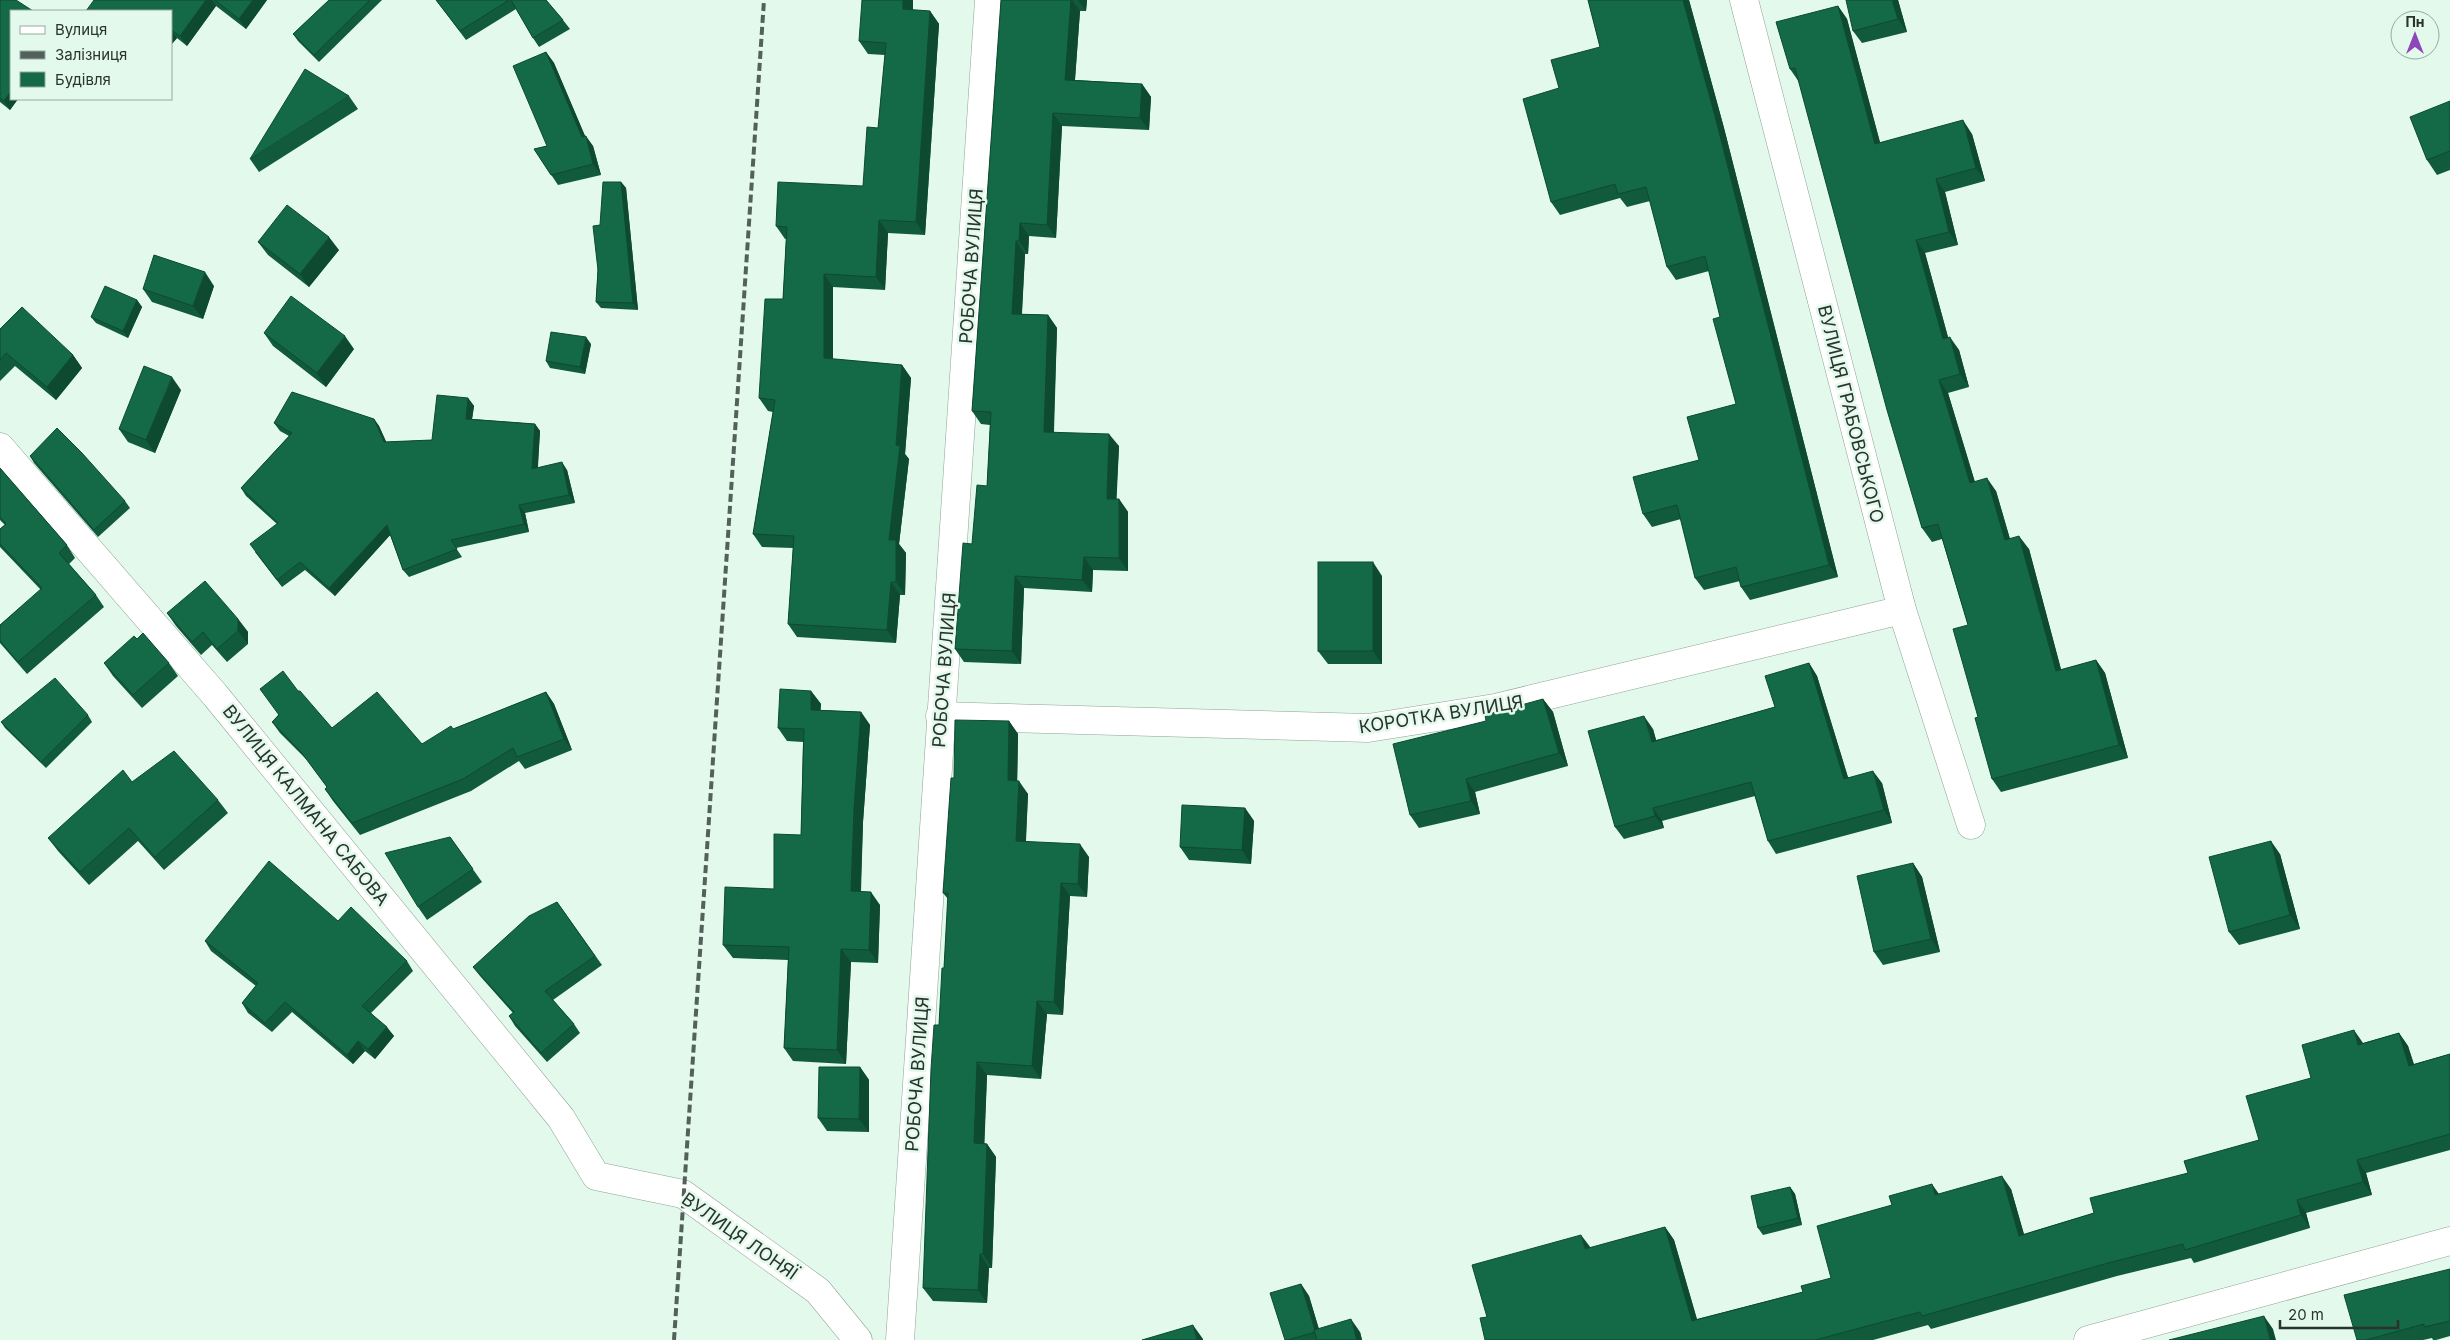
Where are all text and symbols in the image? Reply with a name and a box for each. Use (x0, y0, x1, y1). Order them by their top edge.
legend (10, 10, 172, 100)
north arrow (2390, 10, 2440, 60)
text: Пн (2405, 13, 2425, 30)
text: Вулиця (55, 20, 107, 39)
text: Залізниця (55, 45, 127, 64)
text: Будівля (55, 70, 111, 89)
street label: РОБОЧА ВУЛИЦЯ (955, 188, 987, 344)
street label: ВУЛИЦЯ ГРАБОВСЬКОГО (1814, 303, 1888, 525)
street label: РОБОЧА ВУЛИЦЯ (928, 592, 960, 748)
street label: КОРОТКА ВУЛИЦЯ (1357, 691, 1525, 737)
street label: ВУЛИЦЯ КАЛМАНА САБОВА (219, 700, 393, 910)
street label: РОБОЧА ВУЛИЦЯ (901, 996, 933, 1152)
street label: ВУЛИЦЯ ЛОНЯЇ (678, 1187, 804, 1284)
scale bar (2280, 1298, 2398, 1330)
text: 20 m (2288, 1305, 2324, 1324)

